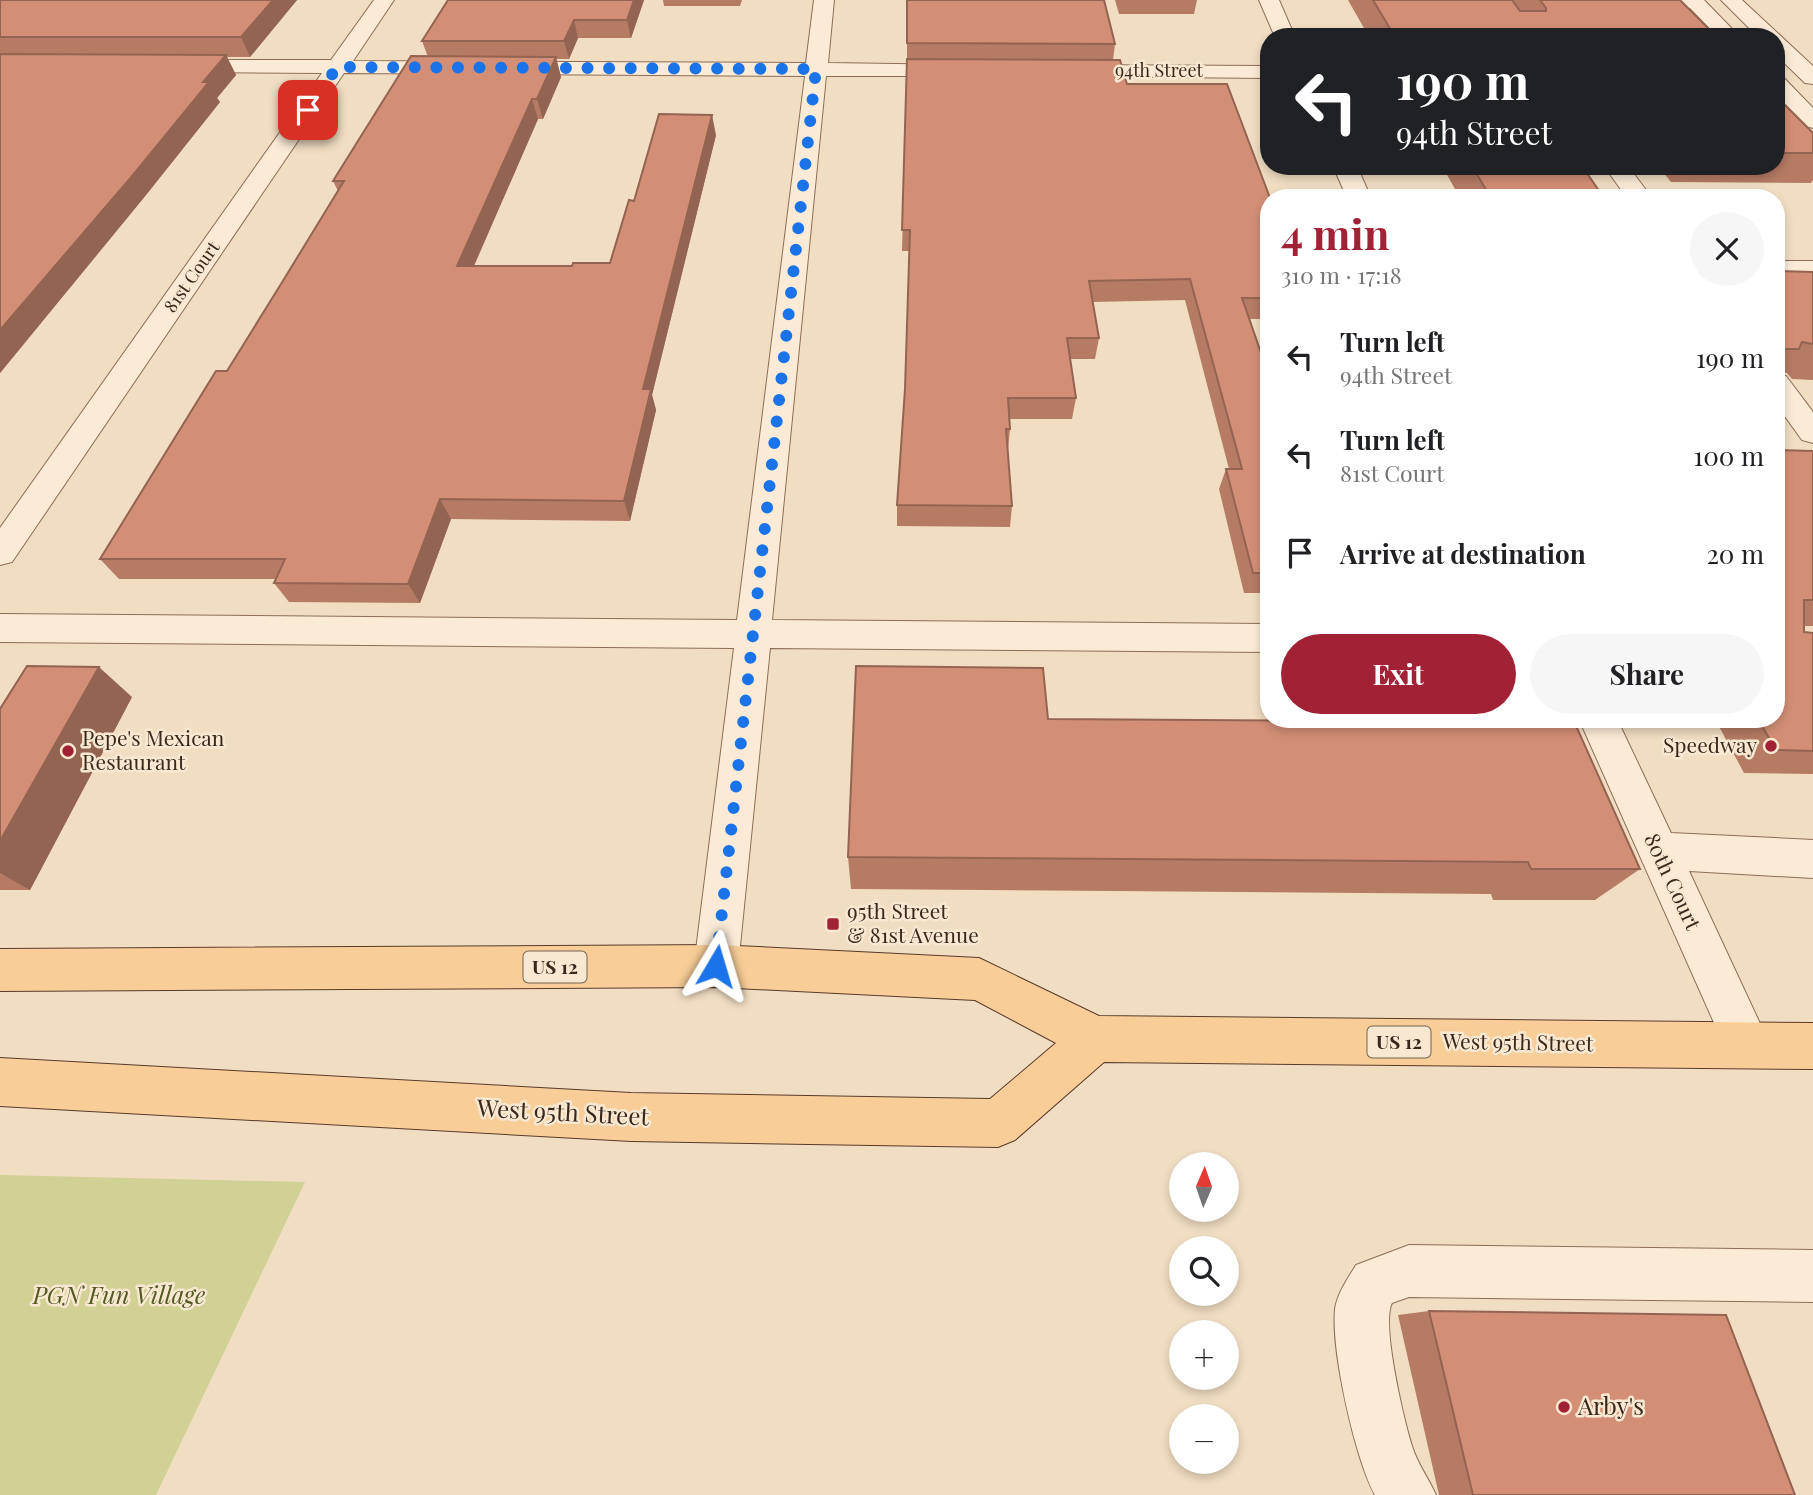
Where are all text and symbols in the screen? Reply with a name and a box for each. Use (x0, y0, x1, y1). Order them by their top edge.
text: 190 m (1396, 47, 1529, 112)
icon: left (1281, 56, 1372, 147)
street label: 94th Street (1115, 58, 1204, 82)
pin (278, 80, 338, 140)
icon: arrive (289, 91, 327, 129)
text: 94th Street (1396, 110, 1552, 153)
text: 4 min (1281, 205, 1390, 261)
button: close (1690, 212, 1764, 286)
street label: 81st Court (158, 236, 225, 317)
text: 310 m · 17:18 (1281, 259, 1402, 290)
text: Turn left (1340, 324, 1445, 359)
icon: left (1281, 338, 1319, 376)
text: 190 m (1696, 340, 1764, 375)
text: 94th Street (1340, 359, 1452, 390)
text: Turn left (1340, 422, 1445, 457)
icon: left (1281, 436, 1319, 474)
text: 100 m (1694, 438, 1764, 473)
text: 81st Court (1340, 457, 1444, 488)
icon: arrive (1281, 534, 1319, 572)
text: Arrive at destination (1340, 536, 1586, 571)
text: 20 m (1706, 536, 1764, 571)
button: Exit (1281, 634, 1516, 714)
button: Share (1530, 634, 1764, 714)
place label: Pepe's Mexican Restaurant (82, 723, 225, 775)
place label: Speedway (1663, 730, 1757, 758)
marker: Speedway (1763, 738, 1779, 754)
marker: Pepe's Mexican Restaurant (60, 743, 76, 759)
street label: 80th Court (1639, 828, 1709, 934)
place label: 95th Street & 81st Avenue (847, 896, 979, 948)
marker: 95th Street & 81st Avenue (825, 916, 841, 932)
position arrow (679, 929, 753, 1003)
road number: US 12 (524, 951, 586, 982)
road number: US 12 (1368, 1026, 1430, 1058)
street label: West 95th Street (1441, 1026, 1594, 1056)
street label: West 95th Street (475, 1090, 650, 1132)
north arrow (1169, 1152, 1239, 1222)
map controls (1169, 1152, 1239, 1474)
button: search (1169, 1236, 1239, 1306)
park label: PGN Fun Village (32, 1278, 205, 1310)
button: + (1169, 1320, 1239, 1390)
place label: Arby's (1577, 1389, 1644, 1421)
marker: Arby's (1556, 1399, 1572, 1415)
button: − (1169, 1404, 1239, 1474)

